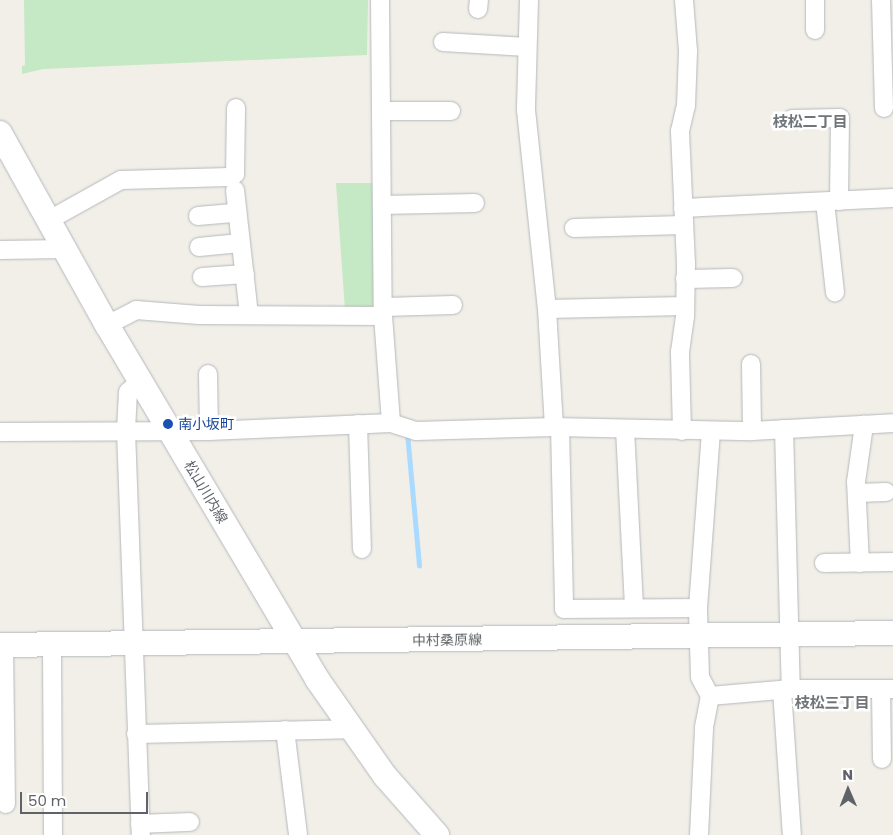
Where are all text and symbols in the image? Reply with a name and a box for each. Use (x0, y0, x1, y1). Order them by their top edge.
district label: 枝松二丁目 (773, 113, 847, 131)
place label: 南小坂町 (178, 416, 234, 432)
marker: 南小坂町 (162, 418, 174, 430)
street label: 松山川内線 (181, 458, 231, 526)
street label: 中村桑原線 (412, 631, 482, 649)
district label: 枝松三丁目 (795, 694, 869, 712)
north arrow (823, 765, 873, 815)
text: N (842, 765, 853, 785)
scale bar (22, 782, 150, 814)
text: 50 m (28, 790, 66, 811)

